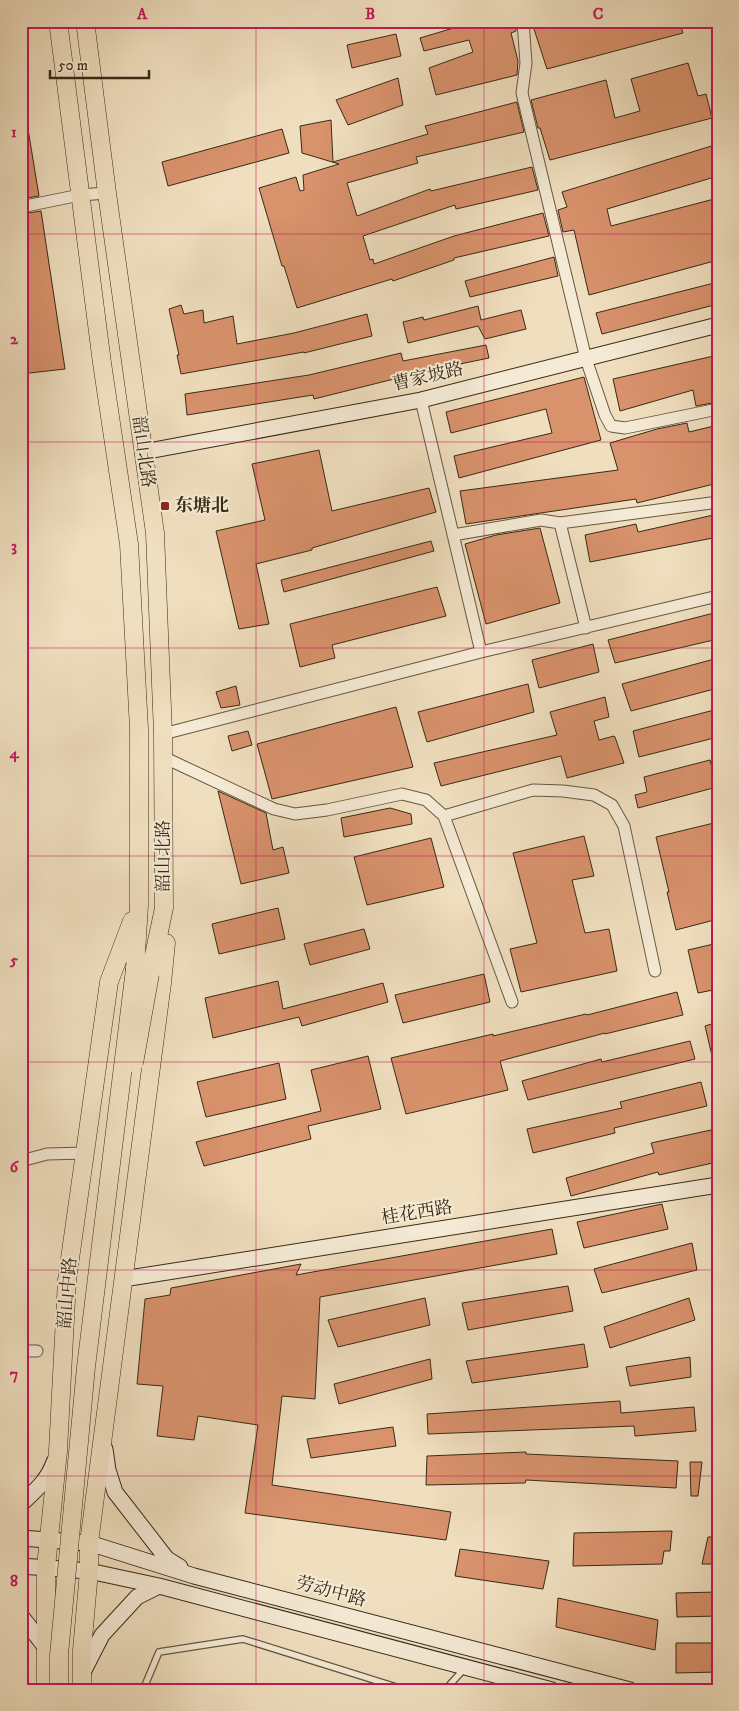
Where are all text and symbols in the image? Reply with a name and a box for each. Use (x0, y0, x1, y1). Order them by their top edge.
text: A (136, 4, 148, 24)
text: B (365, 4, 375, 24)
text: C (593, 4, 603, 24)
scale bar (50, 48, 149, 80)
text: 50 m (58, 56, 88, 75)
text: 1 (11, 122, 17, 142)
text: 2 (10, 329, 19, 349)
street label: 曹家坡路 (390, 358, 466, 396)
street label: 韶山北路 (127, 415, 159, 489)
place label: 东塘北 (175, 495, 229, 517)
marker: 东塘北 (159, 500, 171, 512)
text: 3 (11, 536, 17, 556)
text: 4 (8, 743, 19, 763)
street label: 韶山北路 (153, 820, 175, 892)
text: 5 (9, 950, 18, 970)
text: 6 (10, 1157, 20, 1177)
street label: 桂花西路 (380, 1197, 454, 1229)
street label: 韶山中路 (54, 1256, 82, 1330)
text: 7 (10, 1364, 18, 1384)
text: 8 (10, 1571, 18, 1591)
street label: 劳动中路 (293, 1572, 369, 1612)

